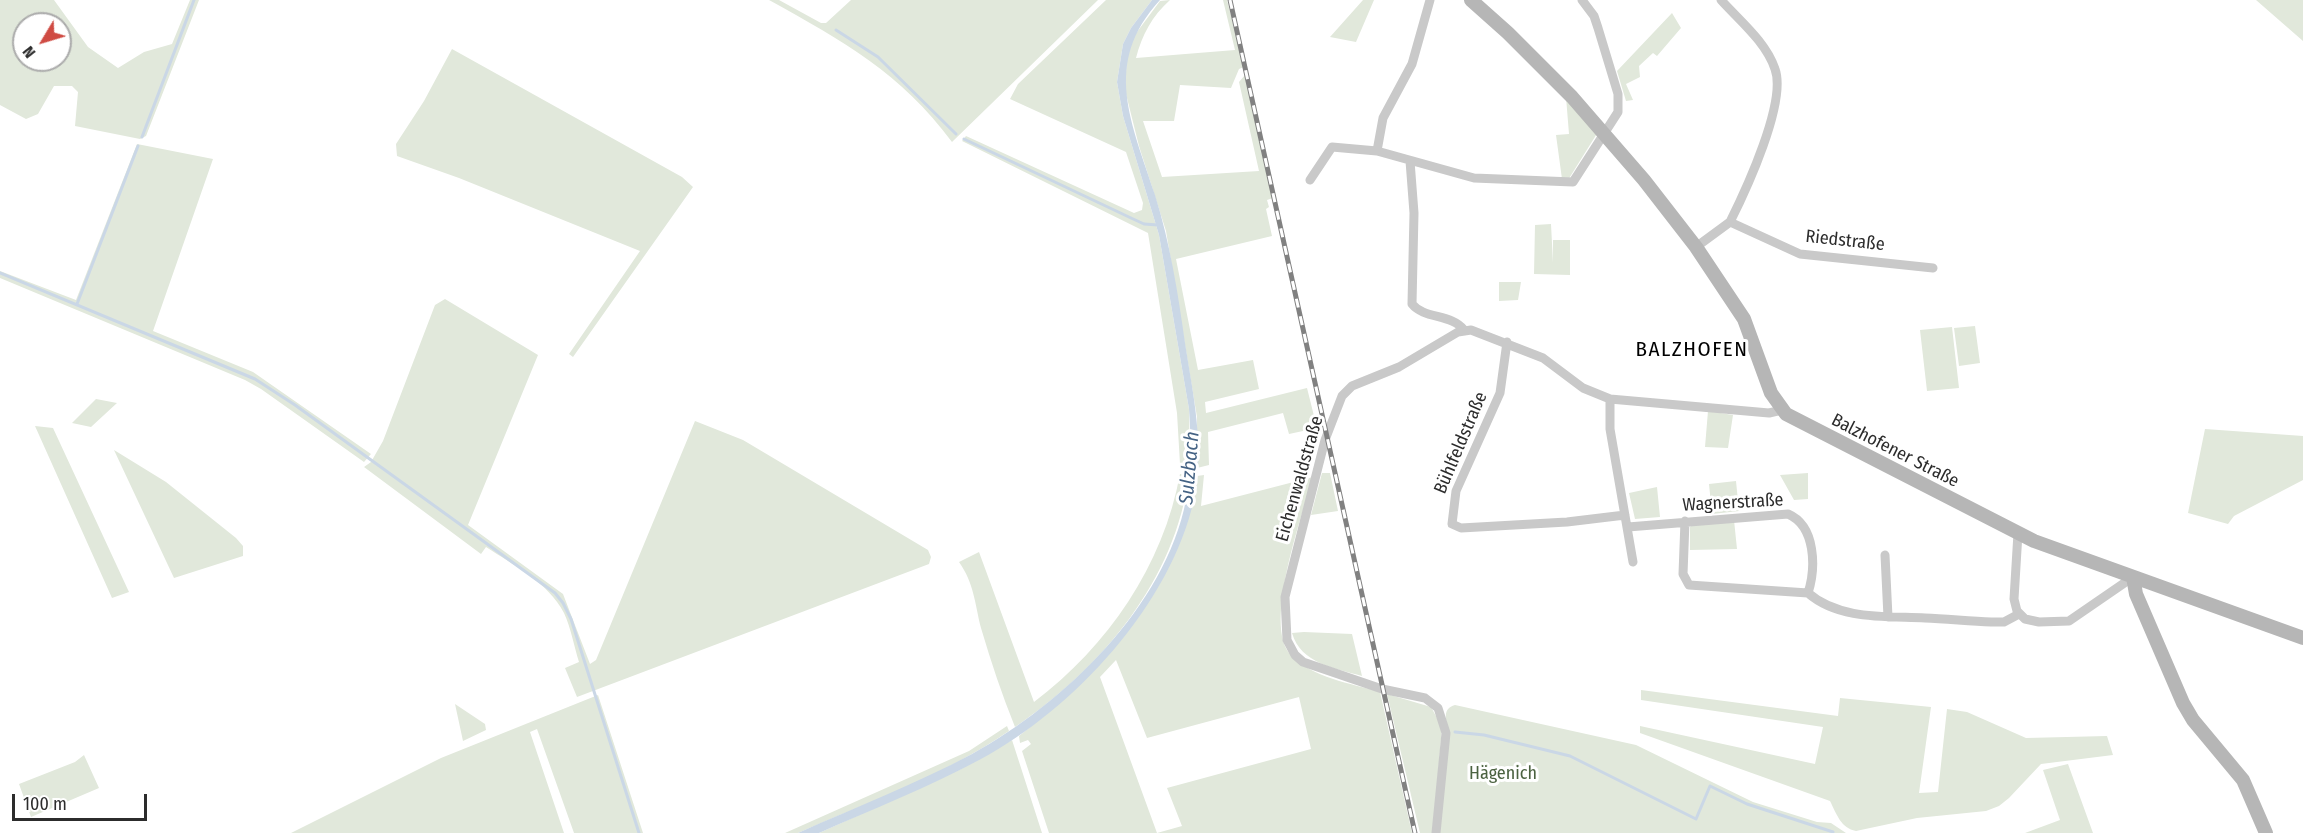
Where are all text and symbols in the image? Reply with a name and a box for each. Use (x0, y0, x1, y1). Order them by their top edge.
north arrow (12, 12, 72, 72)
text: N (19, 43, 39, 62)
street label: Riedstraße (1804, 226, 1886, 256)
district label: BALZHOFEN (1636, 337, 1748, 363)
street label: Bühlfeldstraße (1430, 389, 1492, 497)
street label: Balzhofener Straße (1828, 409, 1962, 493)
street label: Eichenwaldstraße (1272, 414, 1328, 544)
water label: Sulzbach (1175, 430, 1205, 506)
street label: Wagnerstraße (1682, 490, 1784, 516)
park label: Hägenich (1469, 763, 1537, 785)
scale bar (15, 782, 150, 820)
text: 100 m (23, 793, 67, 815)

